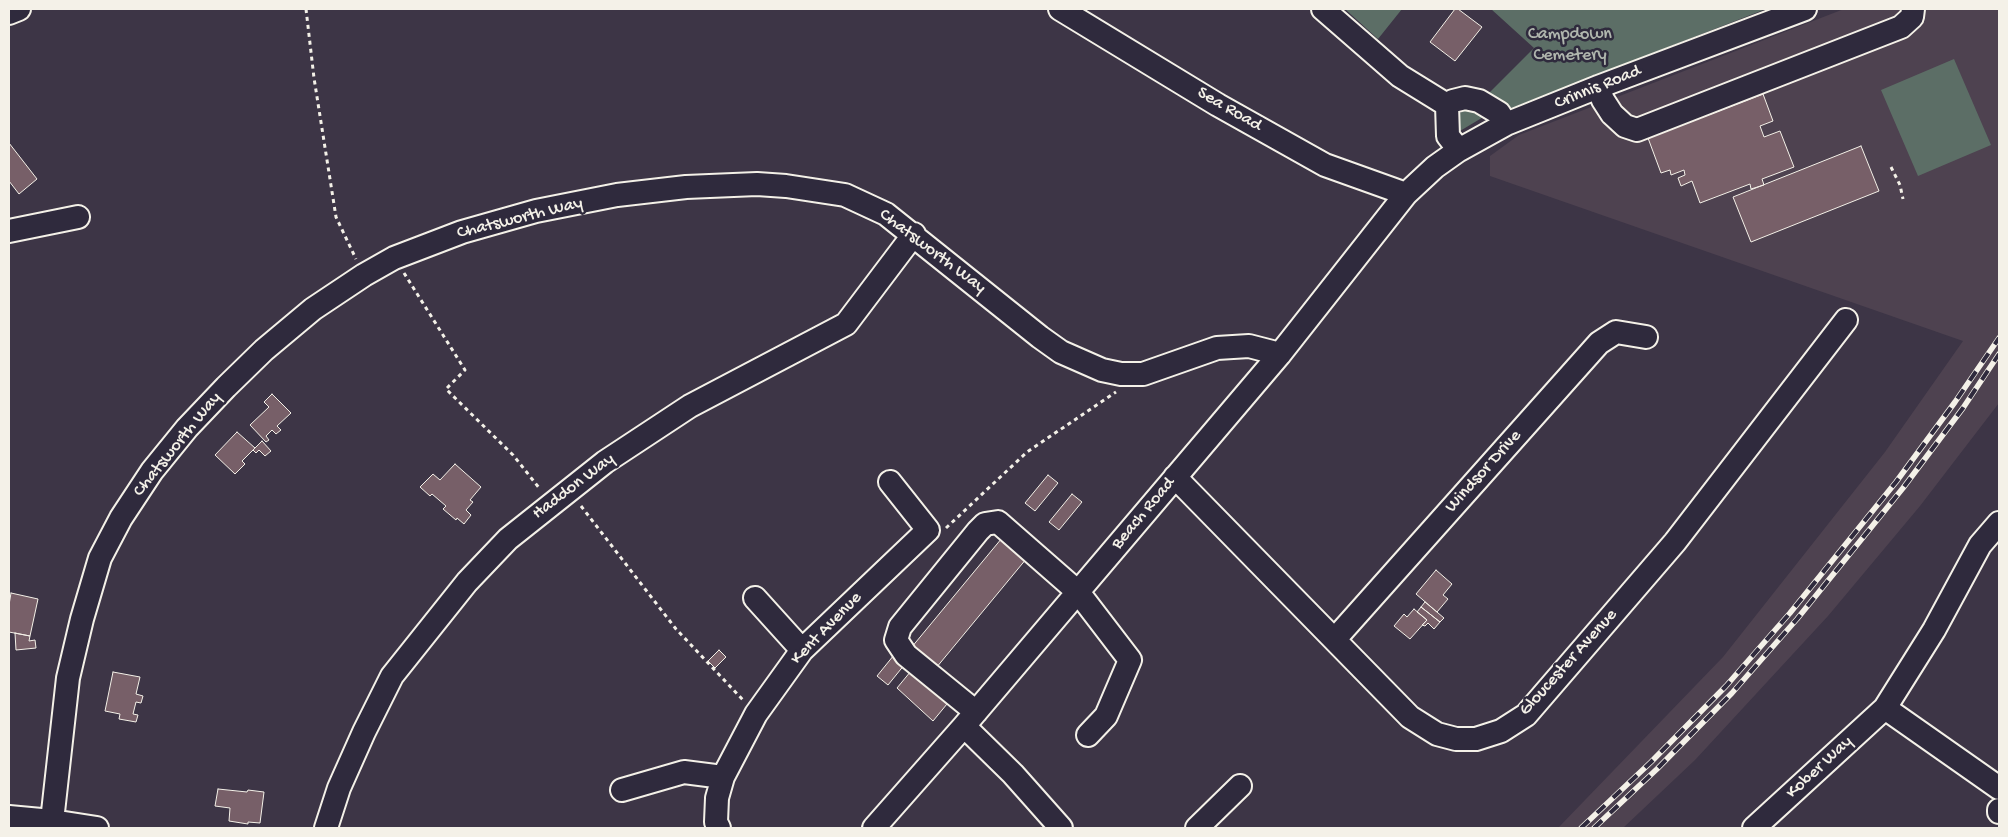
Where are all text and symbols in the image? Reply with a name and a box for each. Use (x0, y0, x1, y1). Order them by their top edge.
park label: Campdown Cemetery (1528, 24, 1612, 66)
street label: Crinnis Road (1552, 61, 1644, 115)
street label: Sea Road (1193, 83, 1265, 137)
street label: Chatsworth Way (455, 193, 585, 245)
street label: Chatsworth Way (874, 205, 990, 299)
street label: Chatsworth Way (129, 388, 227, 502)
street label: Windsor Drive (1441, 426, 1527, 518)
street label: Haddon Way (528, 449, 620, 525)
street label: Beach Road (1107, 473, 1181, 555)
street label: Kent Avenue (787, 588, 867, 670)
street label: Gloucester Avenue (1515, 605, 1623, 721)
street label: Kober Way (1782, 732, 1858, 804)

